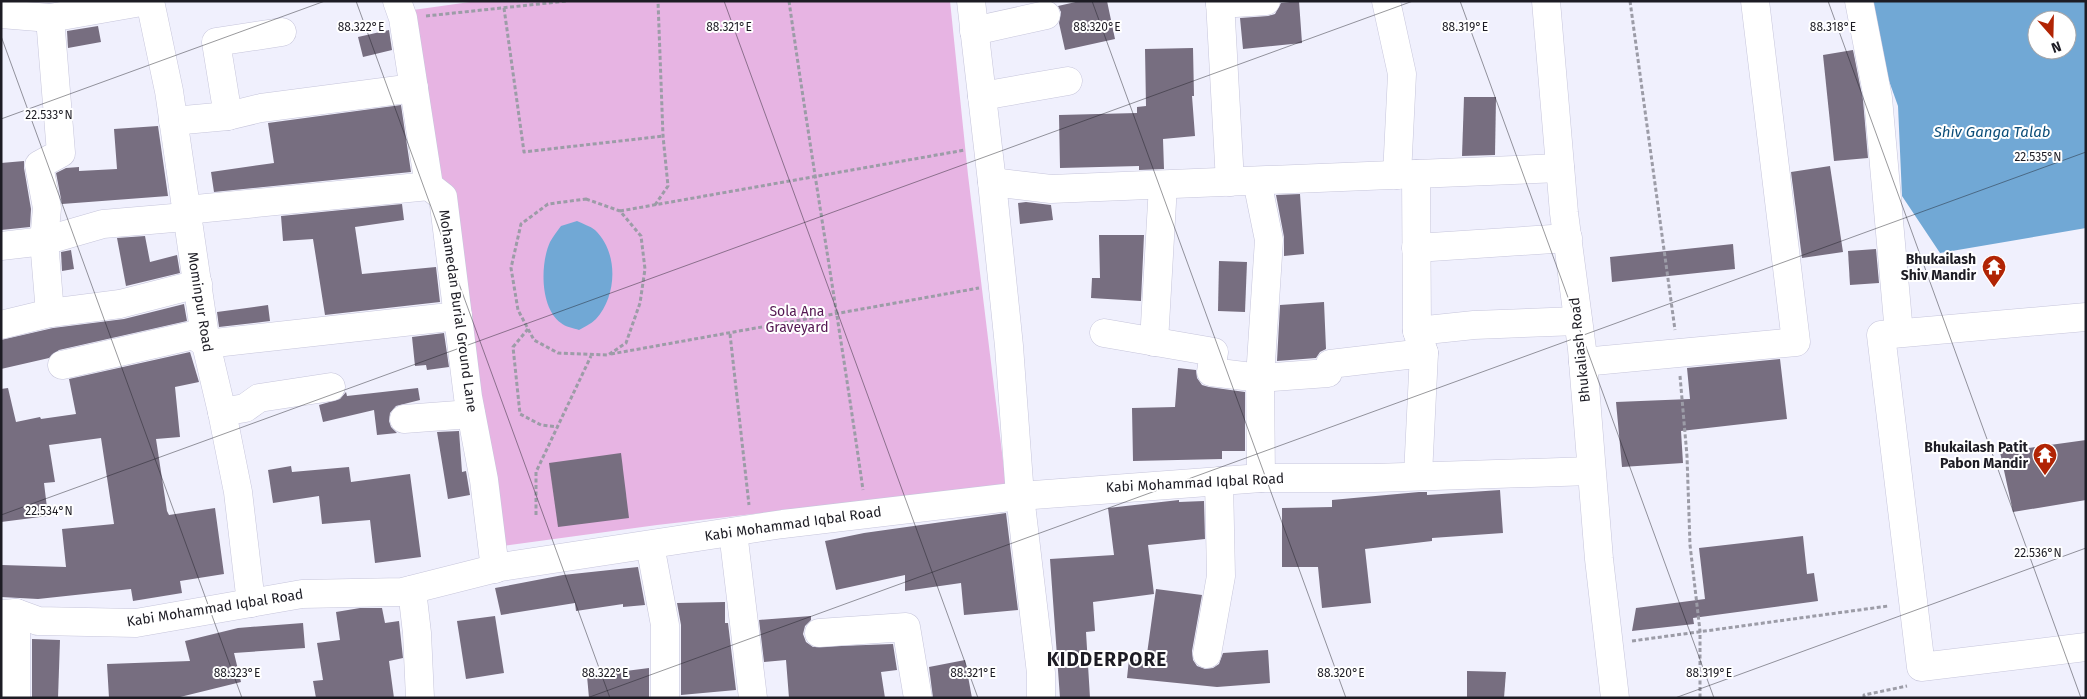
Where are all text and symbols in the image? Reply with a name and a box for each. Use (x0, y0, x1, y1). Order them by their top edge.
north arrow (2027, 10, 2077, 60)
text: 88.322°E (338, 20, 384, 34)
text: 88.321°E (706, 20, 752, 34)
text: 88.320°E (1073, 20, 1121, 34)
text: 88.319°E (1442, 20, 1488, 34)
text: 88.318°E (1810, 20, 1856, 34)
text: N (2049, 37, 2064, 56)
text: 22.533°N (25, 108, 73, 122)
water label: Shiv Ganga Talab (1933, 123, 2050, 141)
text: 22.535°N (2014, 150, 2062, 164)
street label: Mohamedan Burial Ground Lane (435, 209, 481, 413)
street label: Mominpur Road (184, 251, 216, 353)
place label: Bhukailash Shiv Mandir (1901, 251, 1976, 284)
temple icon: Bhukailash Shiv Mandir (1981, 254, 2007, 288)
street label: Bhukaliash Road (1566, 297, 1594, 403)
park label: Sola Ana Graveyard (765, 303, 829, 336)
place label: Bhukailash Patit Pabon Mandir (1924, 439, 2029, 472)
temple icon: Bhukailash Patit Pabon Mandir (2032, 442, 2058, 476)
street label: Kabi Mohammad Iqbal Road (1105, 470, 1285, 496)
street label: Kabi Mohammad Iqbal Road (703, 503, 883, 545)
text: 22.534°N (25, 504, 73, 518)
text: 22.536°N (2014, 546, 2062, 560)
street label: Kabi Mohammad Iqbal Road (125, 586, 305, 630)
district label: KIDDERPORE (1047, 648, 1167, 671)
text: 88.323°E (214, 666, 260, 680)
text: 88.322°E (582, 666, 628, 680)
text: 88.321°E (950, 666, 996, 680)
text: 88.320°E (1317, 666, 1365, 680)
text: 88.319°E (1686, 666, 1732, 680)

